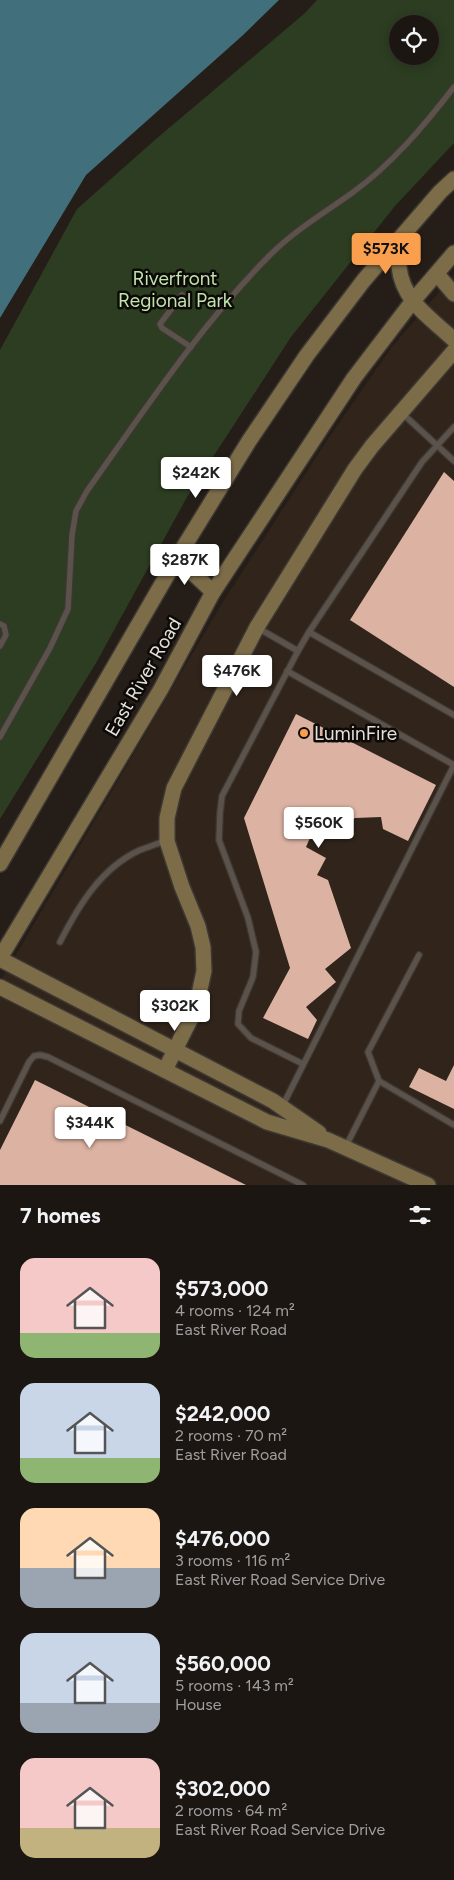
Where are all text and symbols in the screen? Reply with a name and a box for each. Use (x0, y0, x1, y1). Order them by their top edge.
map controls (389, 15, 439, 65)
button: locate (389, 15, 439, 65)
pin: $573K (351, 232, 421, 275)
text: $573K (363, 239, 409, 258)
park label: Riverfront Regional Park (118, 267, 233, 312)
pin: $242K (161, 456, 231, 499)
text: $242K (172, 463, 220, 482)
pin: $287K (150, 544, 220, 586)
text: $287K (161, 550, 209, 569)
street label: East River Road (100, 614, 186, 740)
pin: $476K (202, 654, 272, 697)
text: $476K (213, 661, 261, 680)
place label: LuminFire (314, 722, 397, 745)
marker: LuminFire (298, 727, 310, 739)
pin: $560K (284, 806, 354, 849)
text: $560K (295, 813, 343, 832)
pin: $302K (140, 990, 210, 1032)
text: $302K (151, 996, 199, 1015)
pin: $344K (55, 1106, 125, 1149)
text: $344K (66, 1113, 114, 1132)
icon: filters (406, 1201, 434, 1229)
text: 7 homes (20, 1203, 101, 1228)
text: $573,000 (175, 1276, 268, 1301)
icon: home (60, 1278, 120, 1338)
text: 4 rooms · 124 m² (175, 1301, 295, 1320)
text: East River Road (175, 1320, 287, 1339)
text: $242,000 (175, 1401, 270, 1426)
icon: home (60, 1403, 120, 1463)
text: 2 rooms · 70 m² (175, 1426, 287, 1445)
text: East River Road (175, 1445, 287, 1464)
text: $476,000 (175, 1526, 270, 1551)
icon: home (60, 1528, 120, 1588)
text: 3 rooms · 116 m² (175, 1551, 290, 1570)
text: East River Road Service Drive (175, 1570, 385, 1589)
text: $560,000 (175, 1651, 271, 1676)
icon: home (60, 1653, 120, 1713)
text: 5 rooms · 143 m² (175, 1676, 294, 1695)
text: House (175, 1695, 221, 1714)
text: $302,000 (175, 1776, 270, 1801)
icon: home (60, 1778, 120, 1838)
text: 2 rooms · 64 m² (175, 1801, 287, 1820)
text: East River Road Service Drive (175, 1820, 385, 1839)

